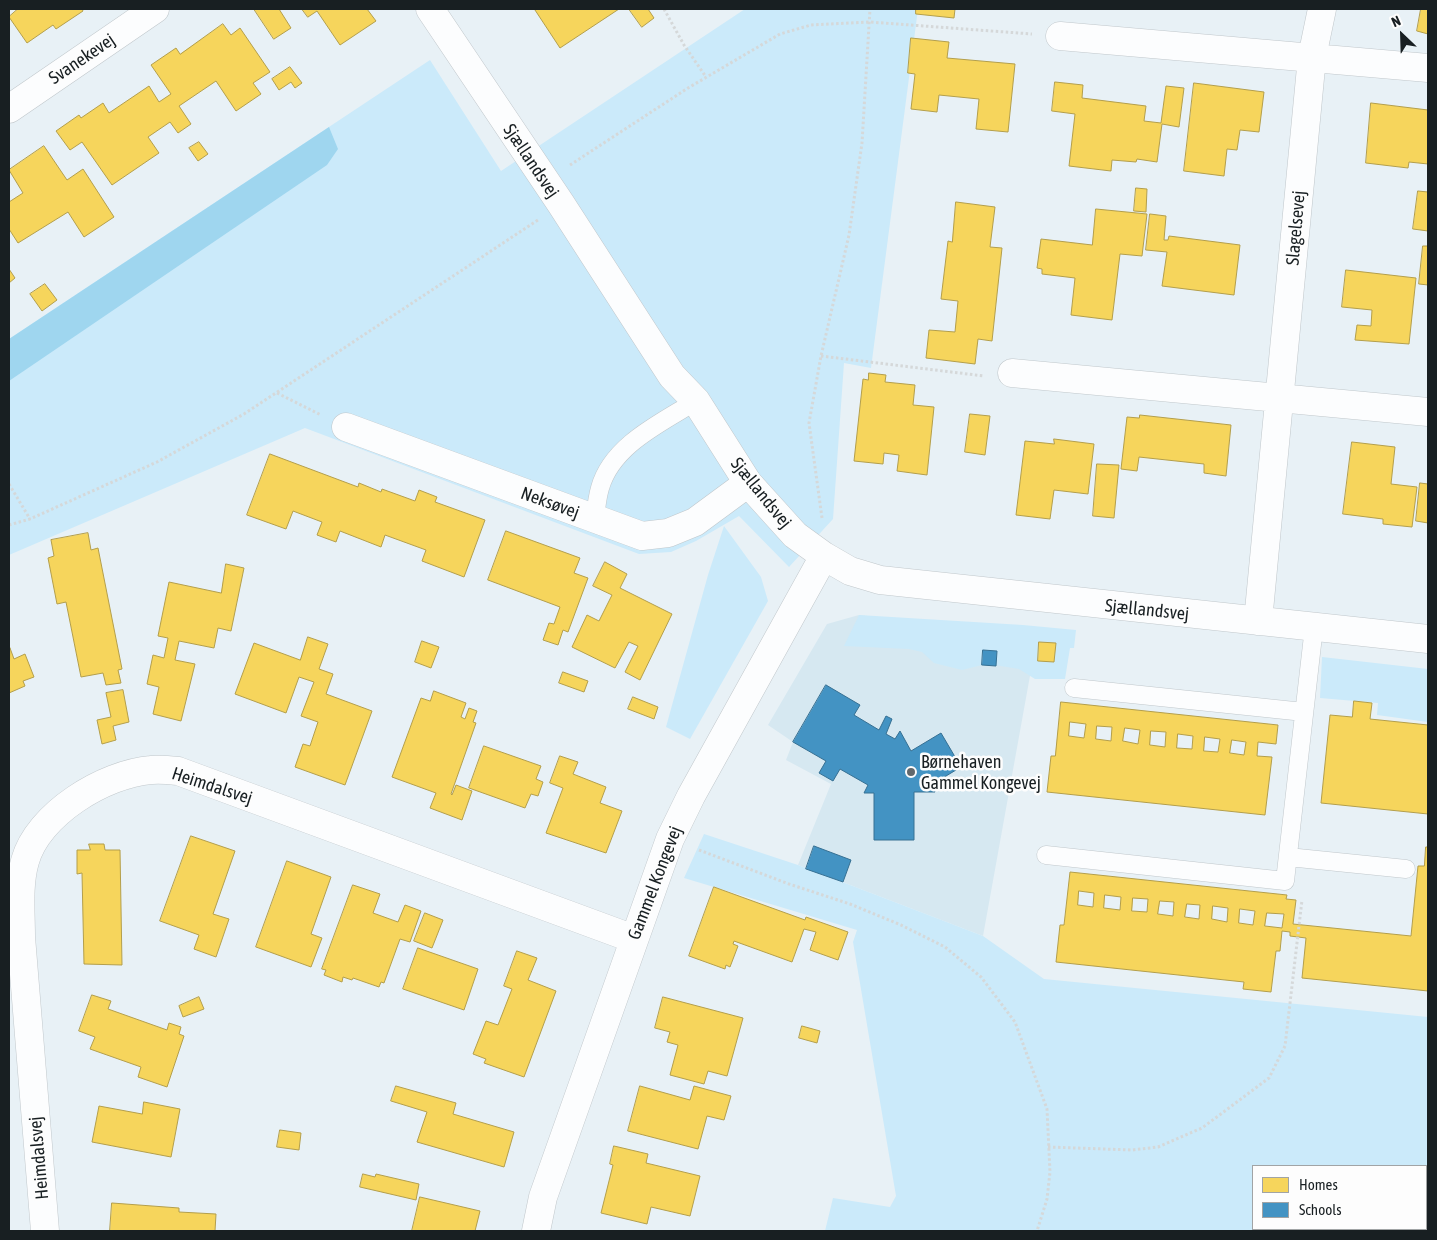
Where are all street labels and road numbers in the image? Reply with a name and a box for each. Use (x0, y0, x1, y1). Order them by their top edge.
street label: Svanekevej (45, 29, 119, 89)
street label: Sjællandsvej (498, 120, 564, 202)
street label: Slagelsevej (1282, 190, 1310, 266)
street label: Sjællandsvej (726, 453, 796, 533)
street label: Neksøvej (518, 482, 582, 524)
street label: Sjællandsvej (1104, 595, 1190, 625)
street label: Heimdalsvej (169, 763, 255, 809)
street label: Gammel Kongevej (623, 823, 687, 943)
street label: Heimdalsvej (25, 1116, 53, 1200)

